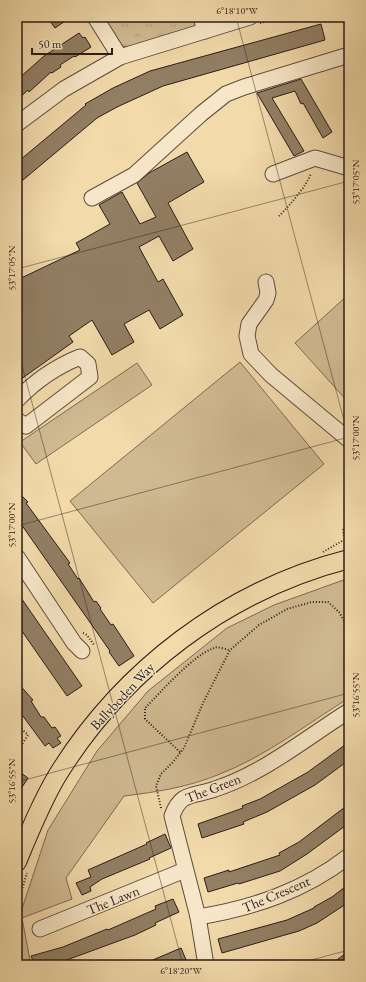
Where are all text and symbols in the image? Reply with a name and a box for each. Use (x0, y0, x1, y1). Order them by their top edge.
text: 6°18'10"W (216, 4, 259, 17)
scale bar (32, 30, 112, 56)
text: 50 m (38, 36, 62, 52)
text: 53°17'05"N (349, 159, 362, 204)
text: 53°17'05"N (5, 245, 18, 290)
text: 53°17'00"N (349, 415, 362, 460)
text: 53°17'00"N (5, 502, 18, 547)
street label: Ballyboden Way (86, 658, 159, 734)
text: 53°16'55"N (349, 672, 362, 717)
text: 53°16'55"N (5, 758, 18, 803)
street label: The Green (183, 769, 244, 807)
street label: The Crescent (239, 871, 313, 916)
street label: The Lawn (84, 881, 143, 919)
text: 6°18'20"W (160, 964, 203, 977)

